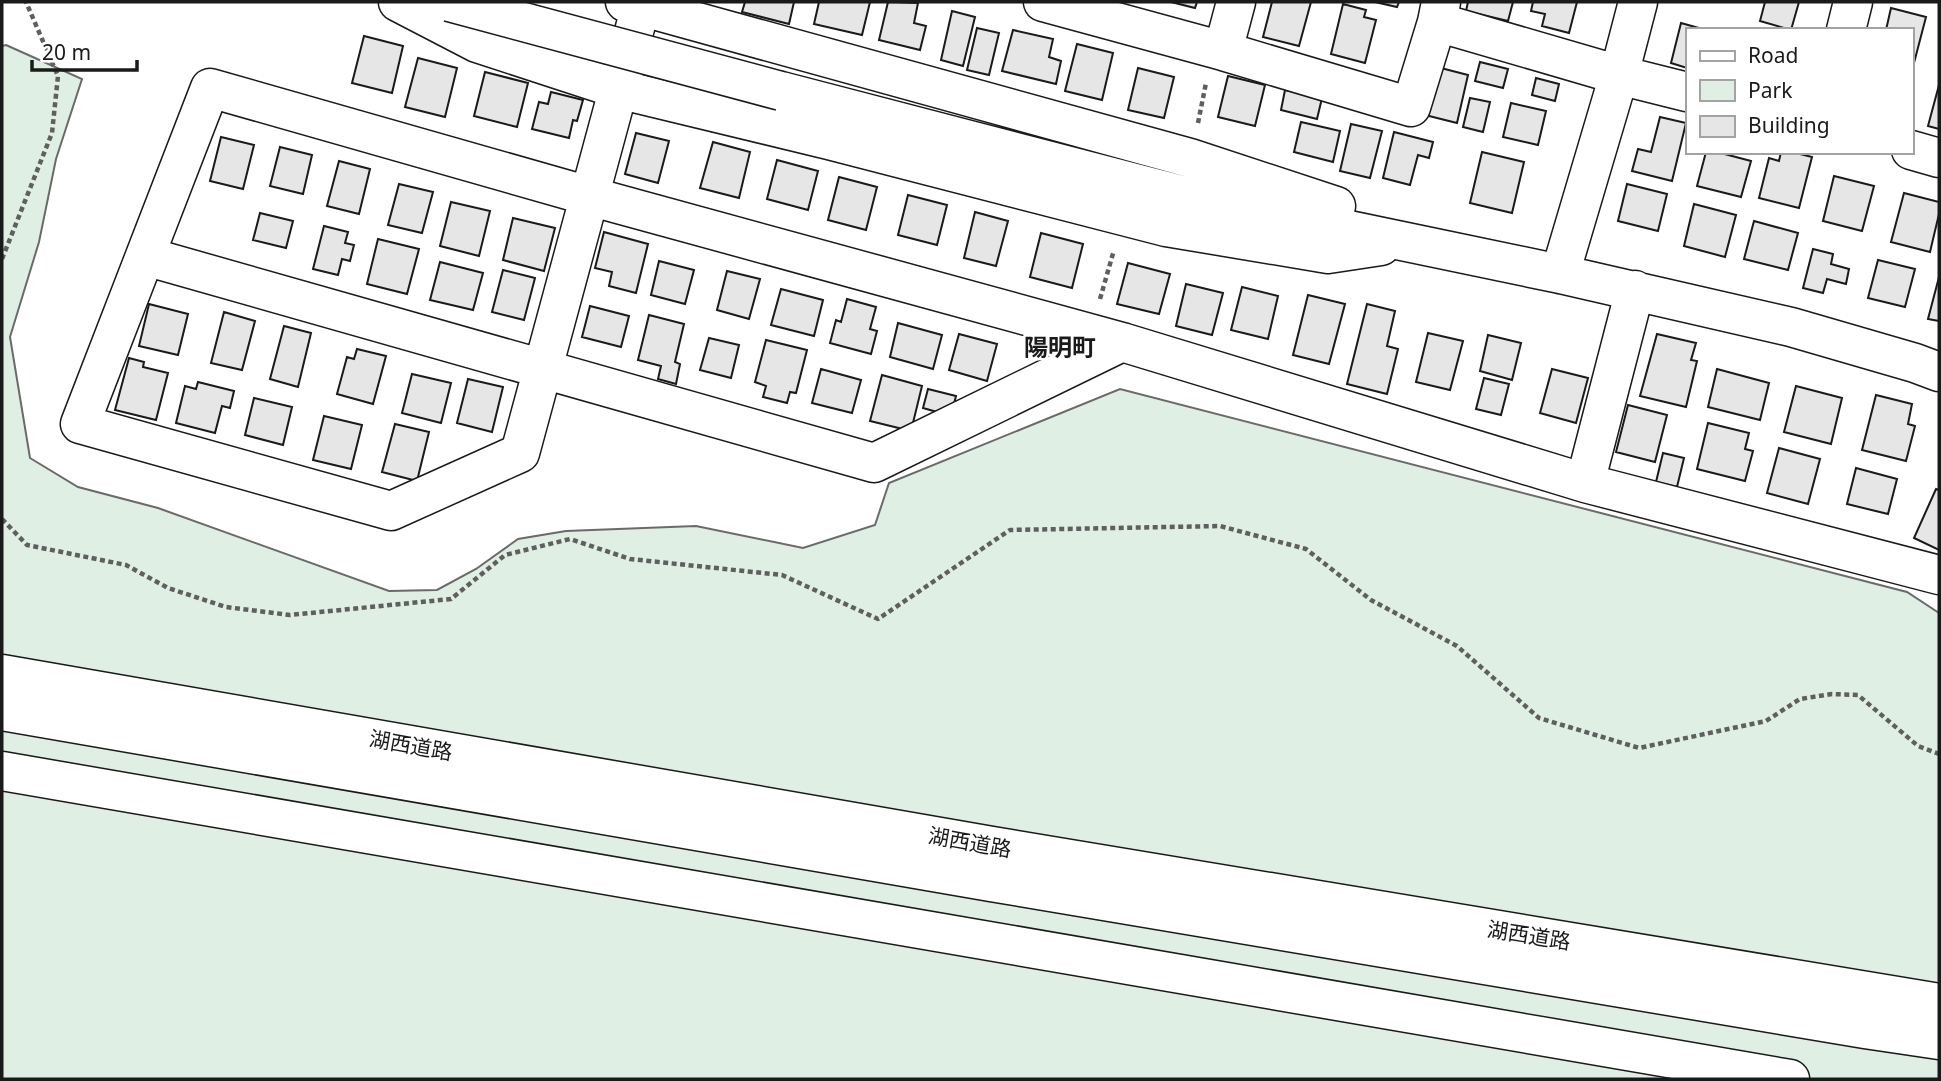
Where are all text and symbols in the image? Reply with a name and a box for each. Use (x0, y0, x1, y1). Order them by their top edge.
scale bar (32, 28, 136, 72)
legend (1686, 28, 1913, 154)
text: 20 m (42, 38, 91, 66)
text: Road (1748, 41, 1798, 69)
text: Park (1748, 76, 1793, 104)
text: Building (1748, 111, 1830, 139)
district label: 陽明町 (1024, 330, 1096, 363)
street label: 湖西道路 (367, 724, 455, 766)
street label: 湖西道路 (926, 821, 1014, 863)
street label: 湖西道路 (1485, 915, 1573, 955)

